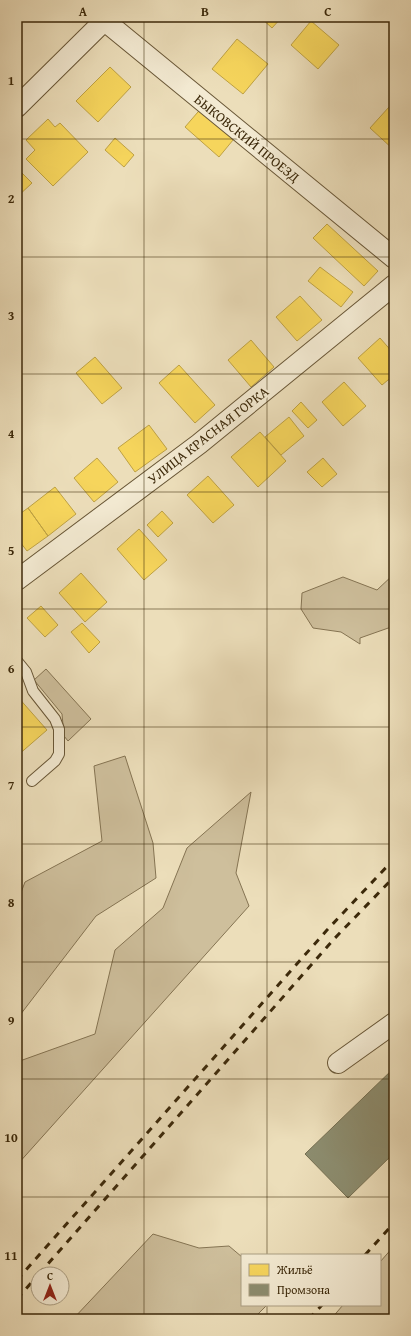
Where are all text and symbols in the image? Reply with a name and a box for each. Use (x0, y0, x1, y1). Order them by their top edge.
text: A (79, 2, 88, 21)
text: B (201, 2, 209, 21)
text: C (324, 2, 332, 21)
text: 1 (8, 71, 14, 90)
street label: БЫКОВСКИЙ ПРОЕЗД (190, 89, 304, 187)
text: 2 (8, 189, 15, 208)
text: 3 (8, 306, 14, 325)
street label: УЛИЦА КРАСНАЯ ГОРКА (143, 381, 273, 489)
text: 4 (8, 424, 15, 443)
text: 5 (8, 541, 15, 560)
text: 6 (8, 659, 15, 678)
text: 7 (8, 776, 15, 795)
text: 8 (8, 893, 15, 912)
text: 9 (8, 1011, 15, 1030)
text: 10 (4, 1128, 18, 1147)
text: 11 (4, 1246, 18, 1265)
legend (241, 1254, 381, 1306)
text: Жильё (276, 1261, 313, 1278)
north arrow (30, 1266, 70, 1306)
text: С (47, 1268, 53, 1284)
text: Промзона (277, 1281, 330, 1298)

